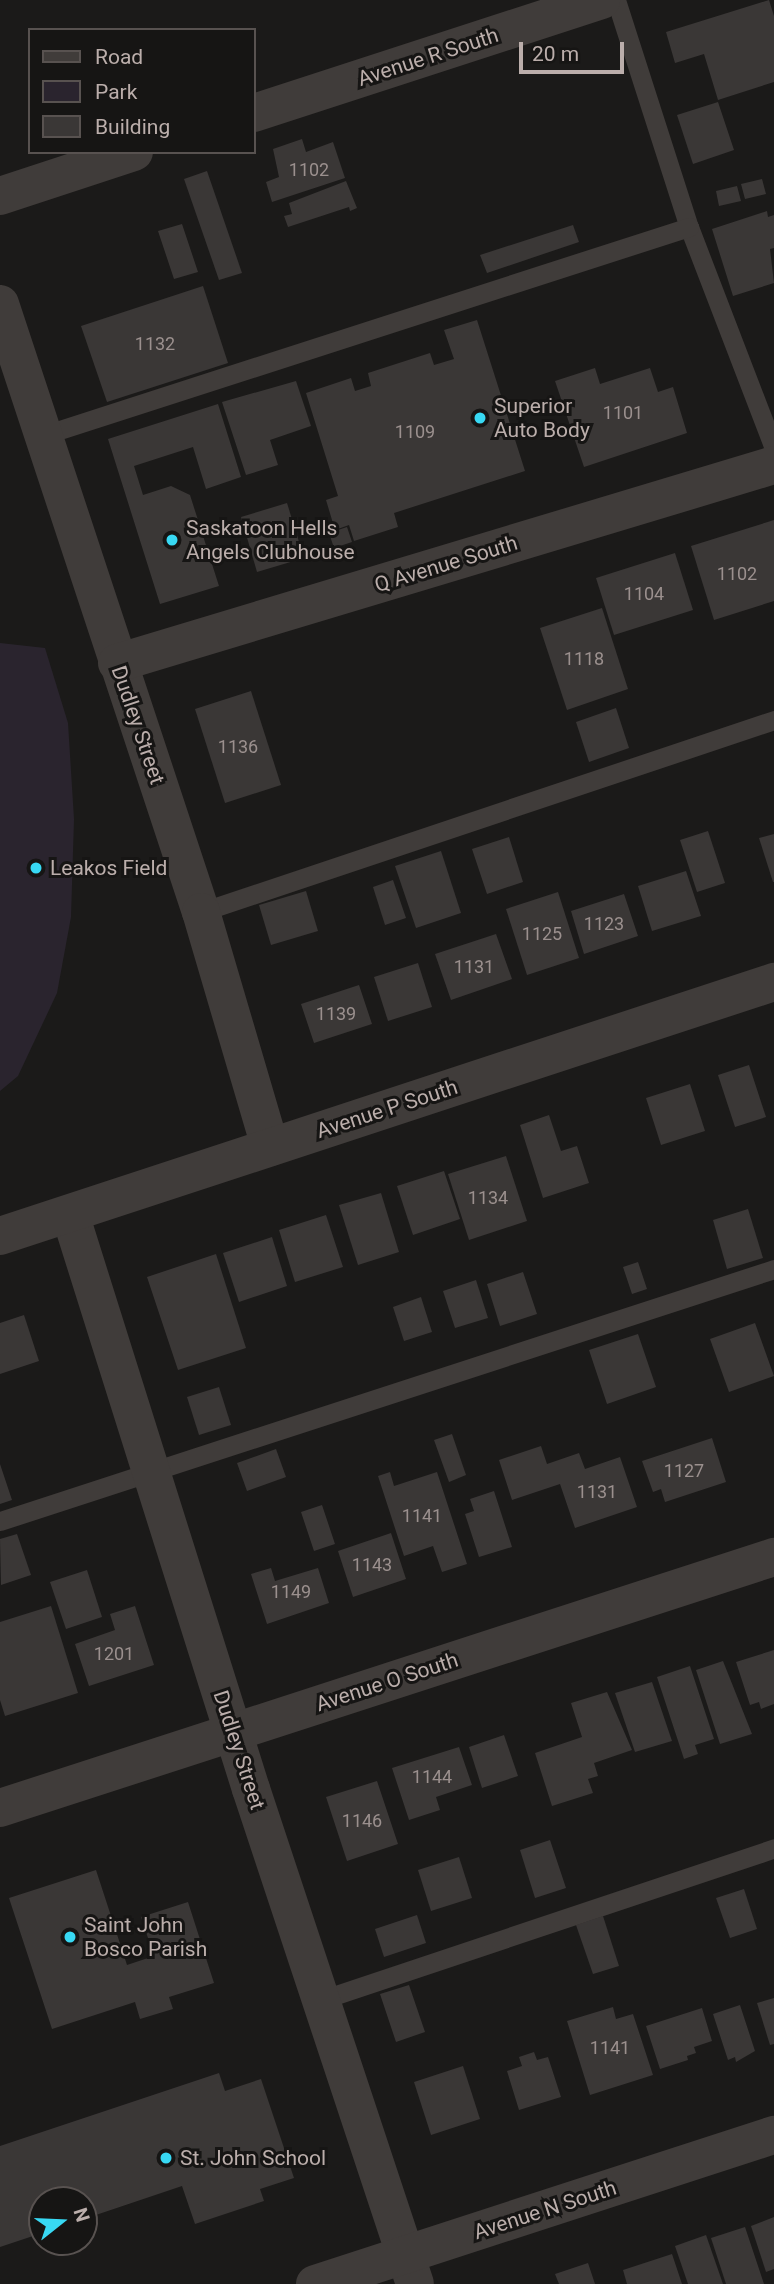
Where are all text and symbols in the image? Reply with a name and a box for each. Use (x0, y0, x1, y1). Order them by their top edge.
street label: Avenue R South (354, 22, 502, 92)
legend (28, 28, 256, 154)
scale bar (522, 28, 627, 72)
text: 20 m (532, 42, 579, 66)
text: Road (95, 45, 143, 69)
text: Park (95, 80, 137, 104)
text: Building (95, 115, 170, 139)
house number: 1102 (289, 159, 329, 181)
house number: 1132 (135, 333, 175, 355)
place label: Superior Auto Body (494, 393, 590, 443)
house number: 1101 (603, 402, 643, 424)
marker: Superior Auto Body (472, 410, 488, 426)
house number: 1109 (395, 421, 435, 443)
place label: Saskatoon Hells Angels Clubhouse (186, 515, 355, 565)
street label: Q Avenue South (372, 530, 520, 598)
marker: Saskatoon Hells Angels Clubhouse (164, 532, 180, 548)
house number: 1102 (717, 563, 757, 585)
house number: 1104 (624, 583, 664, 605)
house number: 1118 (564, 648, 604, 670)
street label: Dudley Street (106, 662, 170, 788)
house number: 1136 (218, 736, 258, 758)
place label: Leakos Field (50, 855, 167, 881)
marker: Leakos Field (28, 860, 44, 876)
house number: 1123 (584, 913, 624, 935)
house number: 1125 (522, 923, 562, 945)
house number: 1131 (454, 956, 494, 978)
house number: 1139 (316, 1003, 356, 1025)
street label: Avenue P South (313, 1074, 461, 1144)
house number: 1134 (468, 1187, 508, 1209)
house number: 1127 (664, 1460, 704, 1482)
house number: 1131 (577, 1481, 617, 1503)
house number: 1141 (402, 1505, 442, 1527)
house number: 1143 (352, 1554, 392, 1576)
house number: 1149 (271, 1581, 311, 1603)
house number: 1201 (94, 1643, 134, 1665)
street label: Avenue O South (313, 1647, 461, 1717)
street label: Dudley Street (208, 1687, 270, 1813)
house number: 1144 (412, 1766, 452, 1788)
house number: 1146 (342, 1810, 382, 1832)
place label: Saint John Bosco Parish (84, 1912, 207, 1962)
marker: Saint John Bosco Parish (62, 1929, 78, 1945)
house number: 1141 (590, 2037, 630, 2059)
place label: St. John School (180, 2145, 326, 2171)
marker: St. John School (158, 2150, 174, 2166)
street label: Avenue N South (470, 2175, 620, 2245)
north arrow (28, 2186, 98, 2256)
text: N (69, 2205, 95, 2225)

